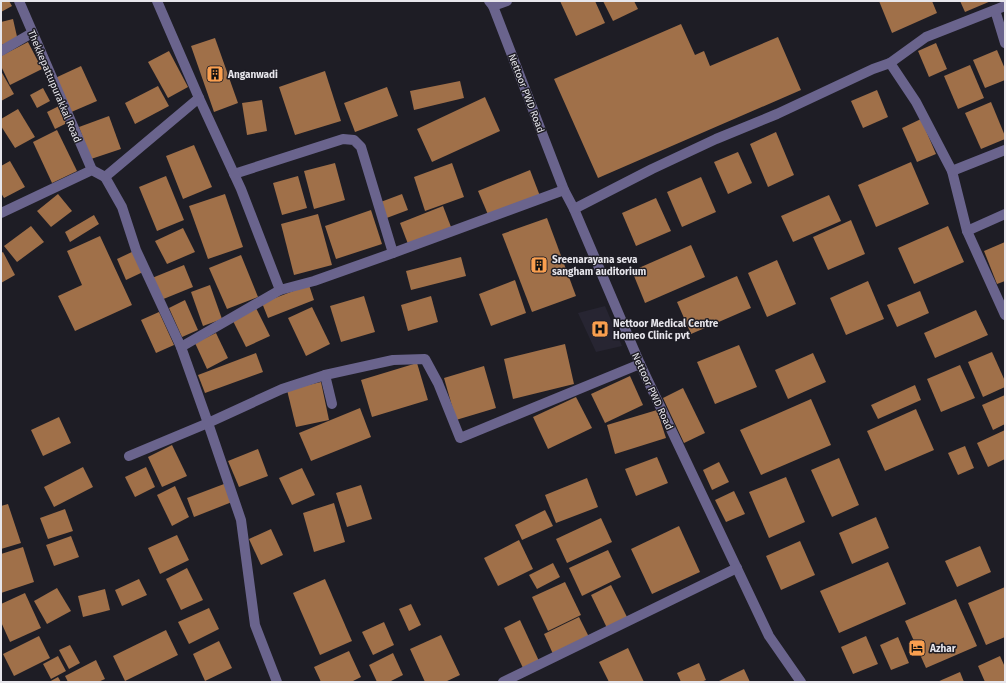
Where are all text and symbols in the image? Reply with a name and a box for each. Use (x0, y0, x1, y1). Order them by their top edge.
street label: Thekkepattupurakkal Road (25, 28, 83, 145)
street label: Nettoor PWD Road (505, 52, 547, 135)
building icon: Anganwadi (205, 64, 225, 84)
place label: Anganwadi (227, 69, 278, 81)
place label: Sreenarayana seva sangham auditorium (552, 254, 646, 278)
building icon: Sreenarayana seva sangham auditorium (529, 255, 549, 275)
place label: Nettoor Medical Centre Homeo Clinic pvt (613, 318, 719, 342)
hospital icon: Nettoor Medical Centre Homeo Clinic pvt (590, 319, 610, 339)
street label: Nettoor PWD Road (629, 351, 675, 432)
hotel icon: Azhar (907, 638, 927, 658)
place label: Azhar (929, 643, 957, 655)

